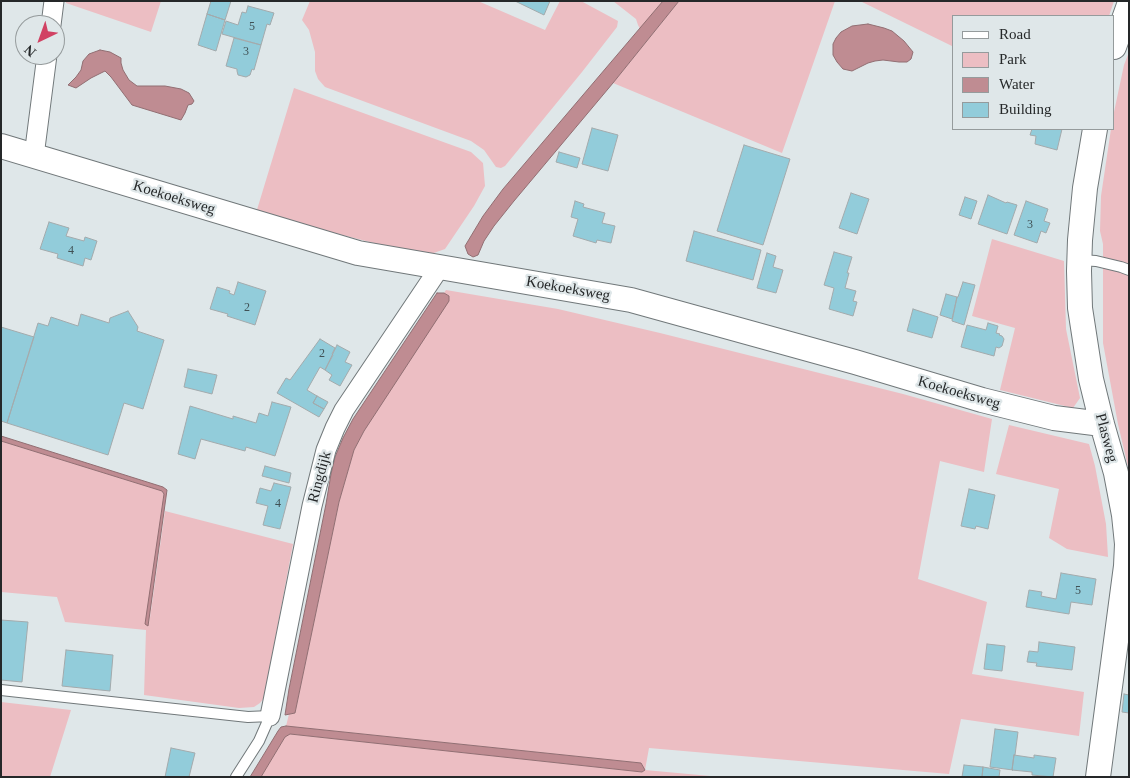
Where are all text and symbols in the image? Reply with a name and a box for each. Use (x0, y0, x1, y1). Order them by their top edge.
north arrow (15, 15, 65, 65)
legend (952, 15, 1115, 130)
house number: 5 (249, 20, 255, 34)
text: Road (999, 26, 1031, 42)
text: N (22, 42, 39, 60)
house number: 3 (243, 45, 249, 59)
text: Park (999, 51, 1027, 67)
text: Water (999, 76, 1034, 92)
text: Building (999, 101, 1052, 117)
street label: Koekoeksweg (131, 177, 217, 219)
house number: 3 (1027, 218, 1033, 232)
house number: 4 (68, 244, 74, 258)
street label: Koekoeksweg (525, 273, 611, 305)
house number: 2 (244, 301, 250, 315)
house number: 2 (319, 347, 325, 361)
street label: Koekoeksweg (916, 373, 1002, 413)
street label: Plasweg (1091, 412, 1121, 464)
street label: Ringdijk (305, 449, 335, 505)
house number: 4 (275, 497, 281, 511)
house number: 5 (1075, 584, 1081, 598)

